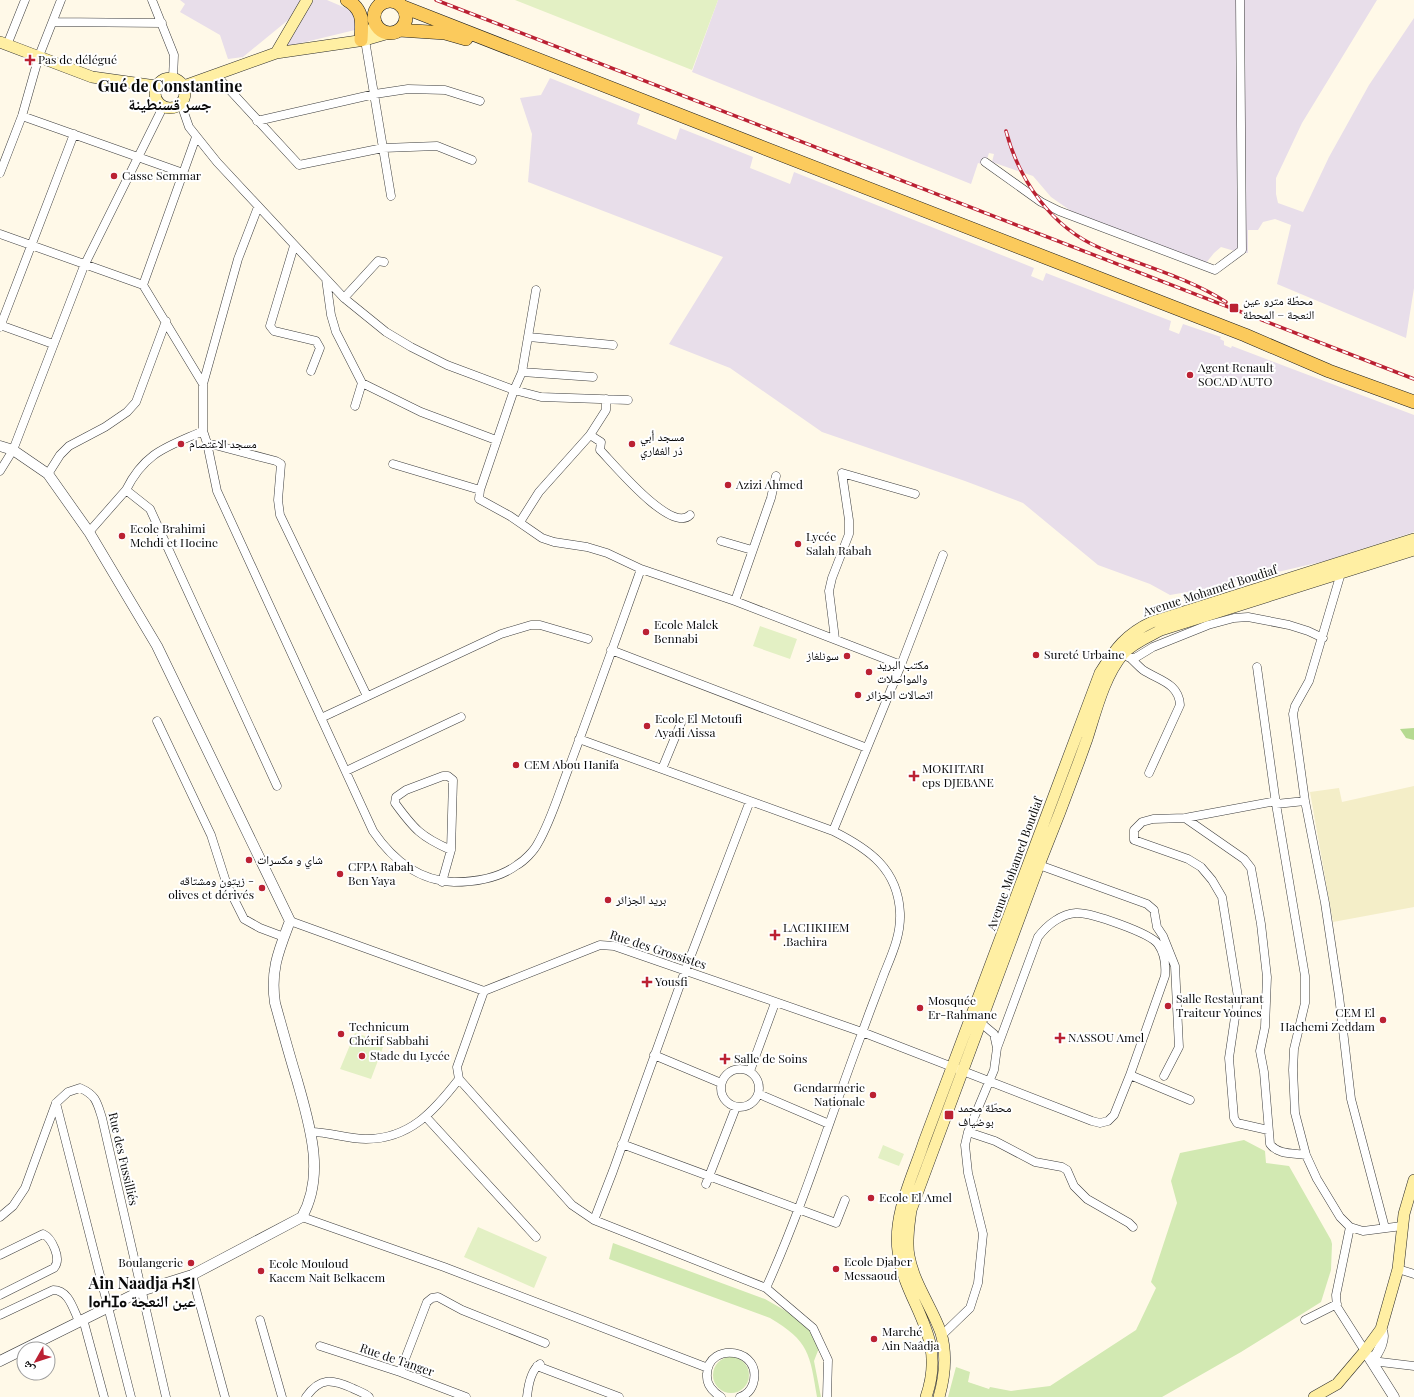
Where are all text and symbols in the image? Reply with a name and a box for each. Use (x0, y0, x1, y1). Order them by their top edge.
place label: Pas de délégué (38, 51, 117, 67)
marker: Pas de délégué (25, 55, 35, 65)
district label: Gué de Constantine جسر قسنطينة (98, 75, 242, 114)
place label: Casse Semmar (122, 167, 202, 183)
marker: Casse Semmar (109, 171, 119, 181)
place label: محطّة مترو عين النعجة – المحطة (1243, 292, 1315, 322)
marker: محطّة مترو عين النعجة – المحطة (1228, 302, 1240, 314)
place label: Agent Renault SOCAD AUTO (1197, 359, 1274, 389)
marker: Agent Renault SOCAD AUTO (1185, 370, 1195, 380)
place label: مسجد أبي ذر الغفاري (640, 428, 685, 461)
place label: مسجد الاعتصام (189, 435, 257, 452)
marker: مسجد الاعتصام (176, 439, 186, 449)
marker: مسجد أبي ذر الغفاري (627, 439, 637, 449)
place label: Azizi Ahmed (735, 476, 803, 492)
marker: Azizi Ahmed (723, 480, 733, 490)
place label: Ecole Brahimi Mehdi et Hocine (130, 520, 218, 550)
place label: Lycée Salah Rabah (806, 528, 871, 558)
marker: Ecole Brahimi Mehdi et Hocine (117, 531, 127, 541)
marker: Lycée Salah Rabah (793, 539, 803, 549)
street label: Avenue Mohamed Boudiaf (1139, 560, 1280, 620)
place label: Ecole Malek Bennabi (654, 616, 719, 646)
marker: Ecole Malek Bennabi (641, 627, 651, 637)
place label: Sureté Urbaine (1044, 646, 1125, 662)
place label: سونلغاز (806, 647, 839, 663)
marker: Sureté Urbaine (1031, 650, 1041, 660)
marker: سونلغاز (842, 651, 852, 661)
place label: مكتب البريد والمواصلات (877, 656, 929, 686)
marker: مكتب البريد والمواصلات (864, 667, 874, 677)
place label: اتصالات الجزائر (865, 686, 933, 702)
marker: اتصالات الجزائر (853, 690, 863, 700)
place label: Ecole El Metoufi Ayadi Aissa (654, 710, 743, 740)
marker: Ecole El Metoufi Ayadi Aissa (642, 721, 652, 731)
place label: CEM Abou Hanifa (524, 756, 619, 772)
marker: CEM Abou Hanifa (511, 760, 521, 770)
place label: MOKHTARI eps DJEBANE (922, 760, 994, 790)
marker: MOKHTARI eps DJEBANE (909, 771, 919, 781)
street label: Avenue Mohamed Boudiaf (982, 794, 1046, 933)
place label: شاي و مكسرات (257, 851, 323, 870)
marker: شاي و مكسرات (244, 855, 254, 865)
place label: CFPA Rabah Ben Yaya (348, 858, 414, 888)
marker: CFPA Rabah Ben Yaya (335, 869, 345, 879)
place label: زيتون ومشتاقه - olives et dérivés (168, 872, 254, 902)
marker: زيتون ومشتاقه - olives et dérivés (257, 883, 267, 893)
place label: بريد الجزائر (615, 891, 666, 907)
marker: بريد الجزائر (603, 895, 613, 905)
place label: LACHKHEM .Bachira (783, 919, 850, 949)
street label: Rue des Grossistes (608, 926, 709, 972)
marker: LACHKHEM .Bachira (770, 930, 780, 940)
place label: Yousfi (654, 973, 688, 989)
marker: Yousfi (642, 977, 652, 987)
place label: Salle Restaurant Traiteur Younes (1176, 990, 1264, 1020)
place label: Mosquée Er-Rahmane (928, 992, 997, 1022)
marker: Salle Restaurant Traiteur Younes (1163, 1001, 1173, 1011)
marker: Mosquée Er-Rahmane (915, 1003, 925, 1013)
place label: CEM El Hachemi Zeddam (1280, 1004, 1376, 1034)
marker: CEM El Hachemi Zeddam (1378, 1015, 1388, 1025)
place label: Technicum Chérif Sabbahi (349, 1018, 429, 1048)
marker: Technicum Chérif Sabbahi (336, 1029, 346, 1039)
place label: NASSOU Amel (1068, 1029, 1145, 1045)
marker: NASSOU Amel (1055, 1033, 1065, 1043)
place label: Stade du Lycée (370, 1047, 450, 1063)
place label: Salle de Soins (734, 1050, 807, 1066)
marker: Stade du Lycée (357, 1051, 367, 1061)
marker: Salle de Soins (719, 1053, 731, 1065)
place label: Gendarmerie Nationale (793, 1079, 865, 1109)
marker: Gendarmerie Nationale (868, 1090, 878, 1100)
place label: محطّة محمد بوضياف (958, 1099, 1012, 1129)
marker: محطّة محمد بوضياف (943, 1109, 955, 1121)
street label: Rue des Fussilliés (105, 1111, 142, 1207)
place label: Ecole El Amel (879, 1189, 953, 1205)
marker: Ecole El Amel (866, 1193, 876, 1203)
place label: Ecole Djaber Messaoud (844, 1253, 913, 1283)
place label: Boulangerie (118, 1254, 183, 1270)
place label: Ecole Mouloud Kacem Nait Belkacem (269, 1255, 385, 1285)
marker: Boulangerie (186, 1258, 196, 1268)
marker: Ecole Djaber Messaoud (831, 1264, 841, 1274)
marker: Ecole Mouloud Kacem Nait Belkacem (256, 1266, 266, 1276)
district label: Ain Naadja ⵄⵉⵏ ⵏⴰⵄⵊⴰ عين النعجة (87, 1272, 196, 1311)
place label: Marché Ain Naâdja (881, 1323, 940, 1353)
marker: Marché Ain Naâdja (869, 1334, 879, 1344)
street label: Rue de Tanger (358, 1339, 437, 1379)
north arrow (16, 1341, 56, 1381)
text: ش (18, 1357, 38, 1377)

